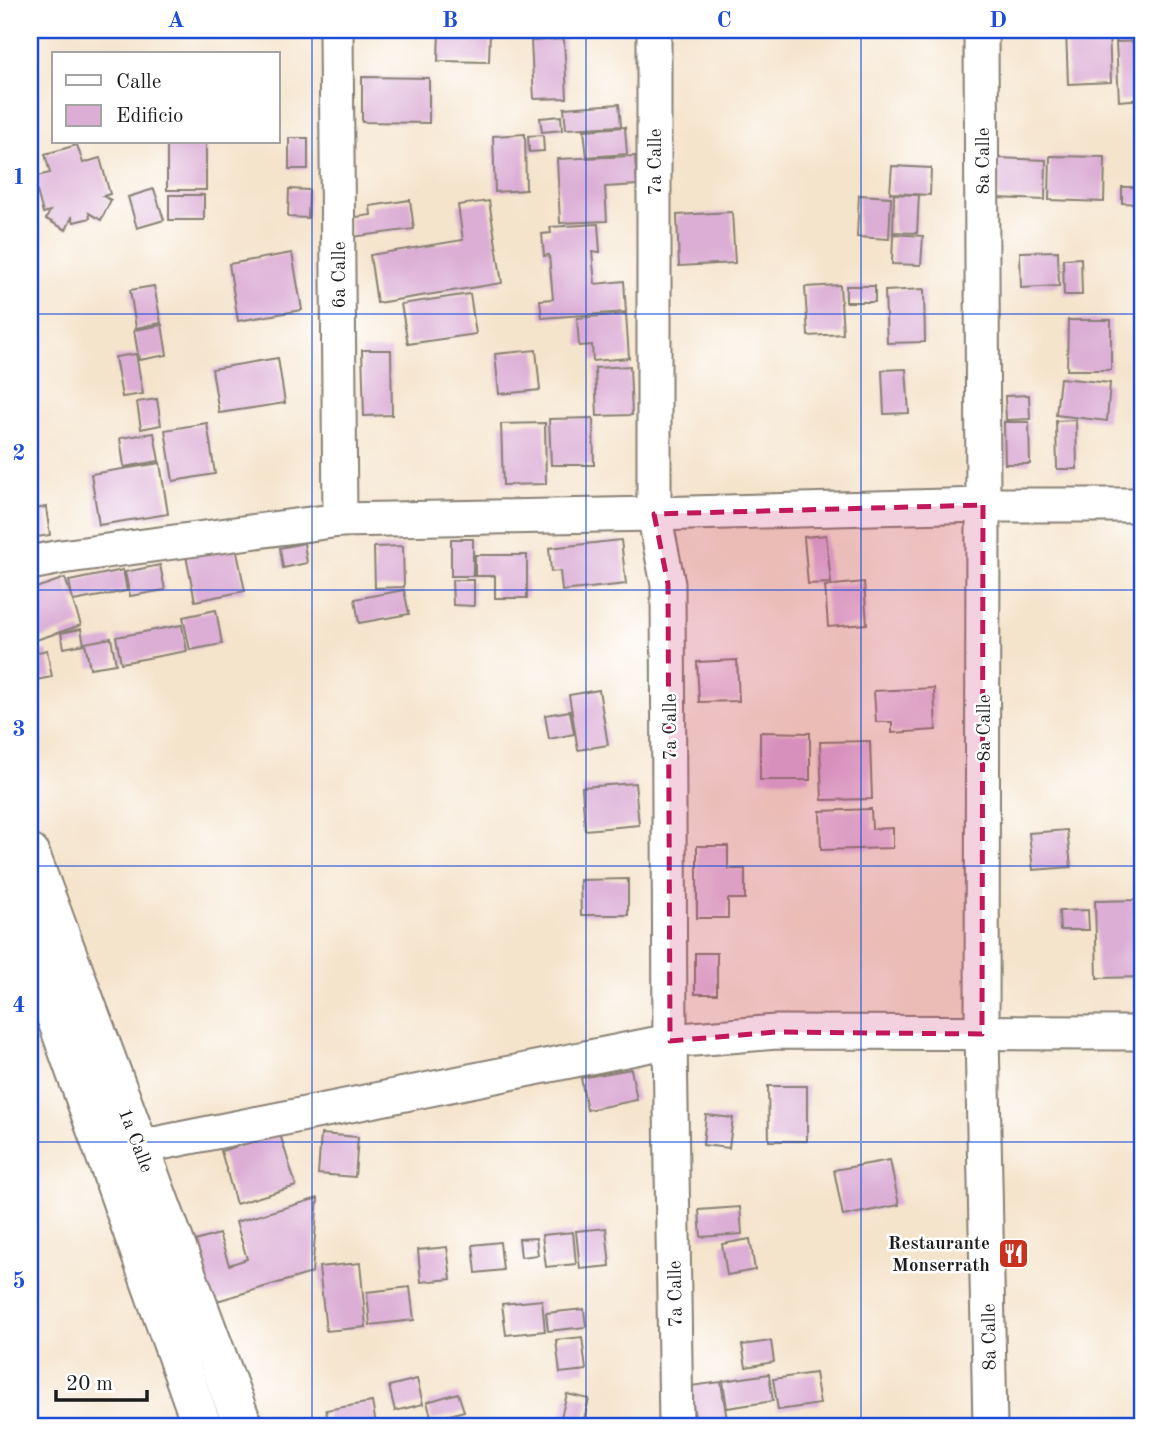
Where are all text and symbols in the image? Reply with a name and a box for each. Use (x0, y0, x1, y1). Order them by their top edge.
text: A (167, 9, 185, 32)
text: B (442, 9, 458, 32)
text: C (716, 9, 732, 32)
text: D (989, 9, 1007, 32)
legend (52, 52, 280, 144)
text: Calle (116, 72, 161, 93)
text: Edificio (116, 106, 184, 127)
street label: 8a Calle (975, 128, 994, 194)
street label: 7a Calle (647, 129, 666, 195)
text: 1 (12, 166, 26, 189)
street label: 6a Calle (331, 242, 350, 308)
text: 2 (12, 442, 26, 465)
street label: 7a Calle (662, 694, 681, 760)
street label: 8a Calle (976, 695, 995, 761)
text: 3 (12, 718, 26, 741)
text: 4 (12, 994, 26, 1017)
street label: 1a Calle (114, 1106, 156, 1176)
place label: Restaurante Monserrath (888, 1235, 990, 1276)
restaurant icon: Restaurante Monserrath (996, 1236, 1030, 1270)
street label: 7a Calle (666, 1260, 687, 1328)
text: 5 (12, 1270, 26, 1293)
street label: 8a Calle (980, 1303, 1001, 1371)
scale bar (56, 1358, 147, 1402)
text: 20 m (66, 1374, 113, 1395)

